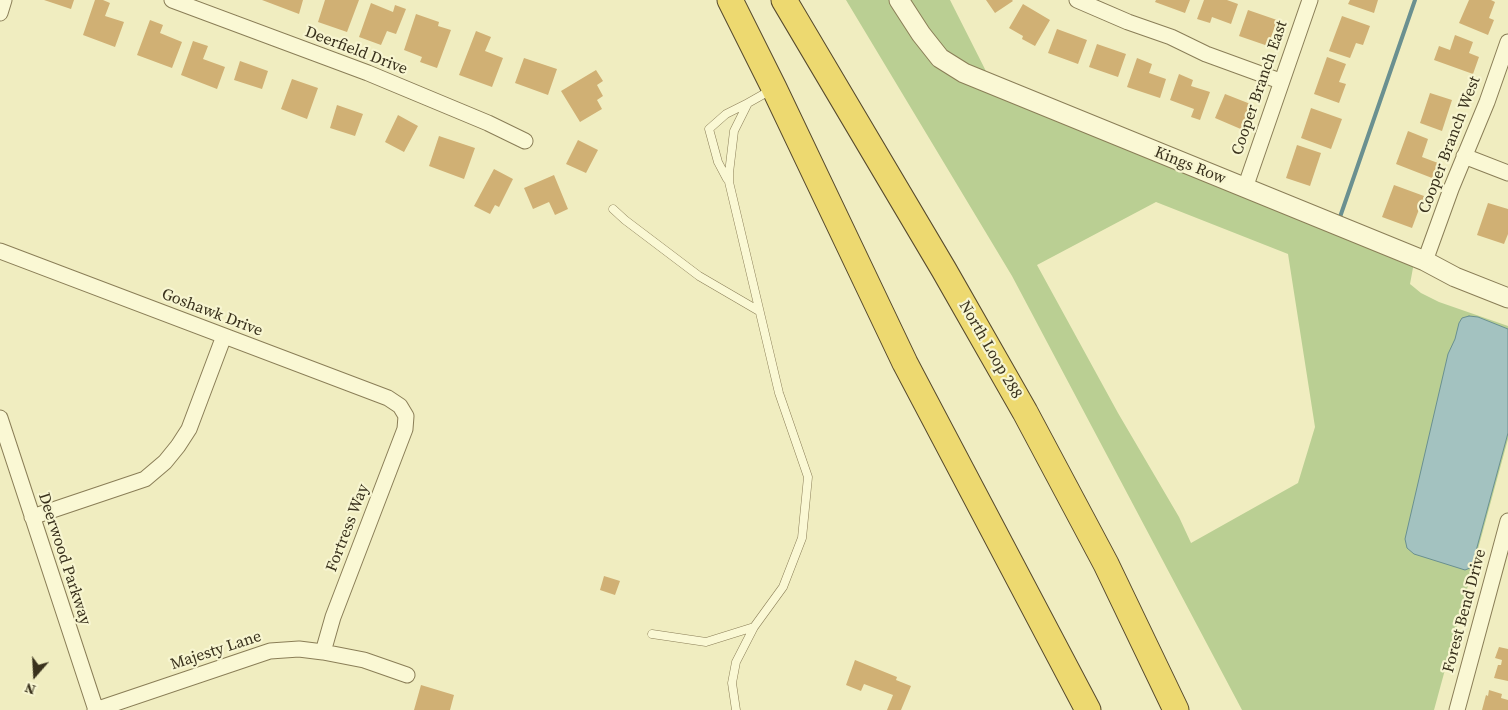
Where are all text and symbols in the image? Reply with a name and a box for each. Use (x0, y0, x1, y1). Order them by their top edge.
street label: Cooper Branch East (1228, 18, 1292, 158)
street label: Deerfield Drive (302, 23, 410, 79)
street label: Cooper Branch West (1415, 74, 1485, 216)
street label: Kings Row (1151, 143, 1229, 189)
street label: Goshawk Drive (159, 285, 265, 341)
street label: North Loop 288 (954, 298, 1026, 402)
street label: Fortress Way (322, 481, 374, 575)
street label: Deerwood Parkway (34, 490, 94, 628)
street label: Forest Bend Drive (1439, 547, 1491, 675)
street label: Majesty Lane (168, 627, 264, 675)
north arrow (10, 650, 60, 700)
text: N (22, 678, 38, 700)

